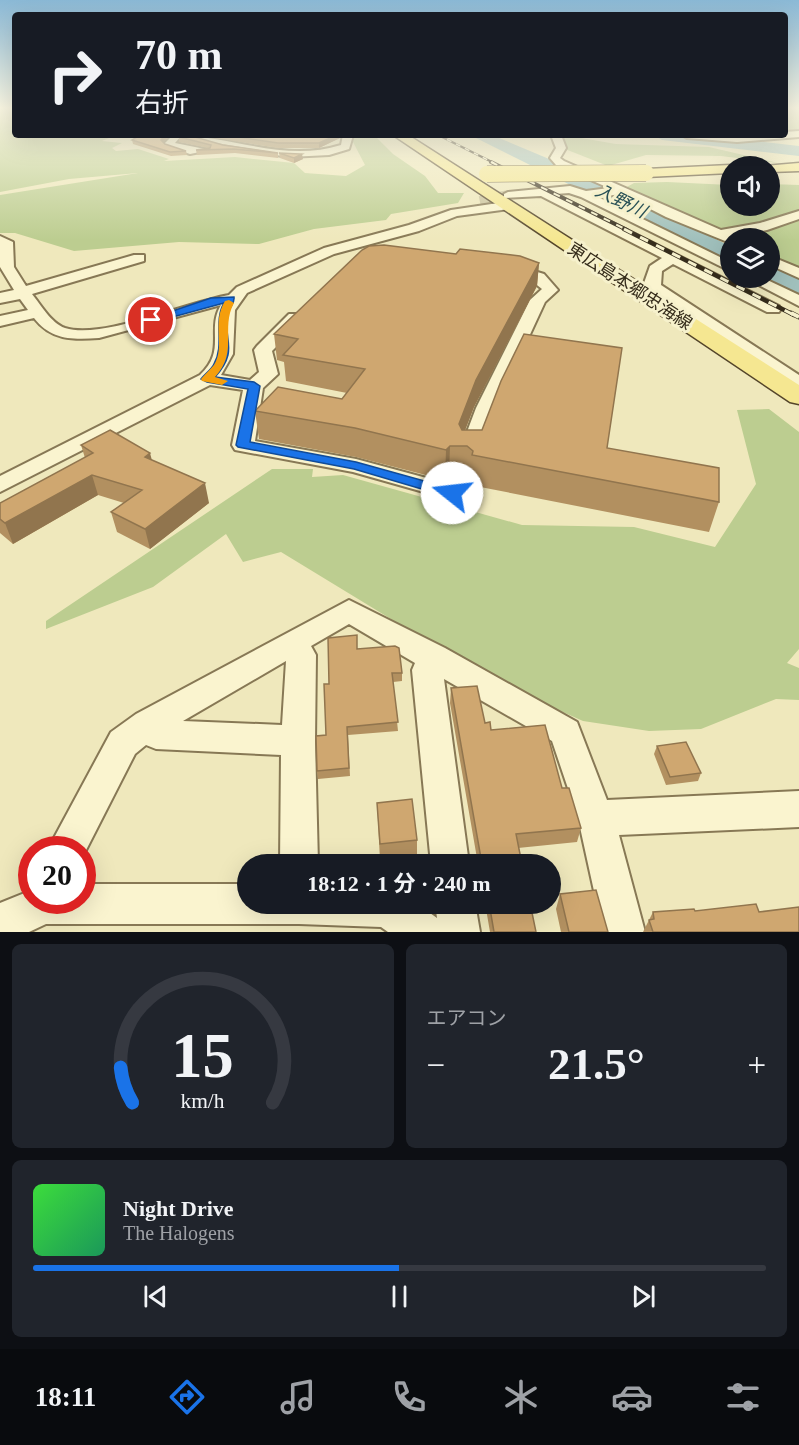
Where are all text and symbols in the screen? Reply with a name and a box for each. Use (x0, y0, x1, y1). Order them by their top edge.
text: 70 m (135, 32, 223, 78)
icon: right (36, 36, 114, 114)
text: 右折 (135, 88, 189, 118)
map controls (720, 156, 780, 288)
button: sound (720, 156, 780, 216)
water label: 入野川 (592, 180, 651, 223)
button: layers (720, 228, 780, 288)
street label: 東広島本郷忠海線 (564, 238, 696, 334)
pin (125, 294, 176, 345)
icon: arrive (134, 303, 167, 336)
position arrow (420, 461, 484, 525)
speed limit sign: 20 (18, 836, 96, 914)
text: 18:12 · 1 分 · 240 m (307, 871, 491, 896)
text: エアコン (427, 1007, 507, 1029)
text: 15 (172, 1021, 234, 1090)
text: 21.5° (548, 1039, 645, 1089)
text: − (427, 1047, 445, 1083)
text: + (747, 1047, 766, 1083)
text: km/h (181, 1089, 225, 1113)
text: Night Drive (123, 1196, 234, 1221)
text: The Halogens (123, 1222, 235, 1244)
icon: previous (139, 1280, 172, 1313)
icon: pause (383, 1280, 416, 1313)
icon: next (627, 1280, 660, 1313)
icon: directions (166, 1376, 208, 1418)
icon: music (277, 1376, 319, 1418)
icon: phone (388, 1376, 430, 1418)
icon: climate (500, 1376, 542, 1418)
icon: car (611, 1376, 653, 1418)
icon: filters (722, 1376, 764, 1418)
text: 18:11 (35, 1382, 96, 1412)

